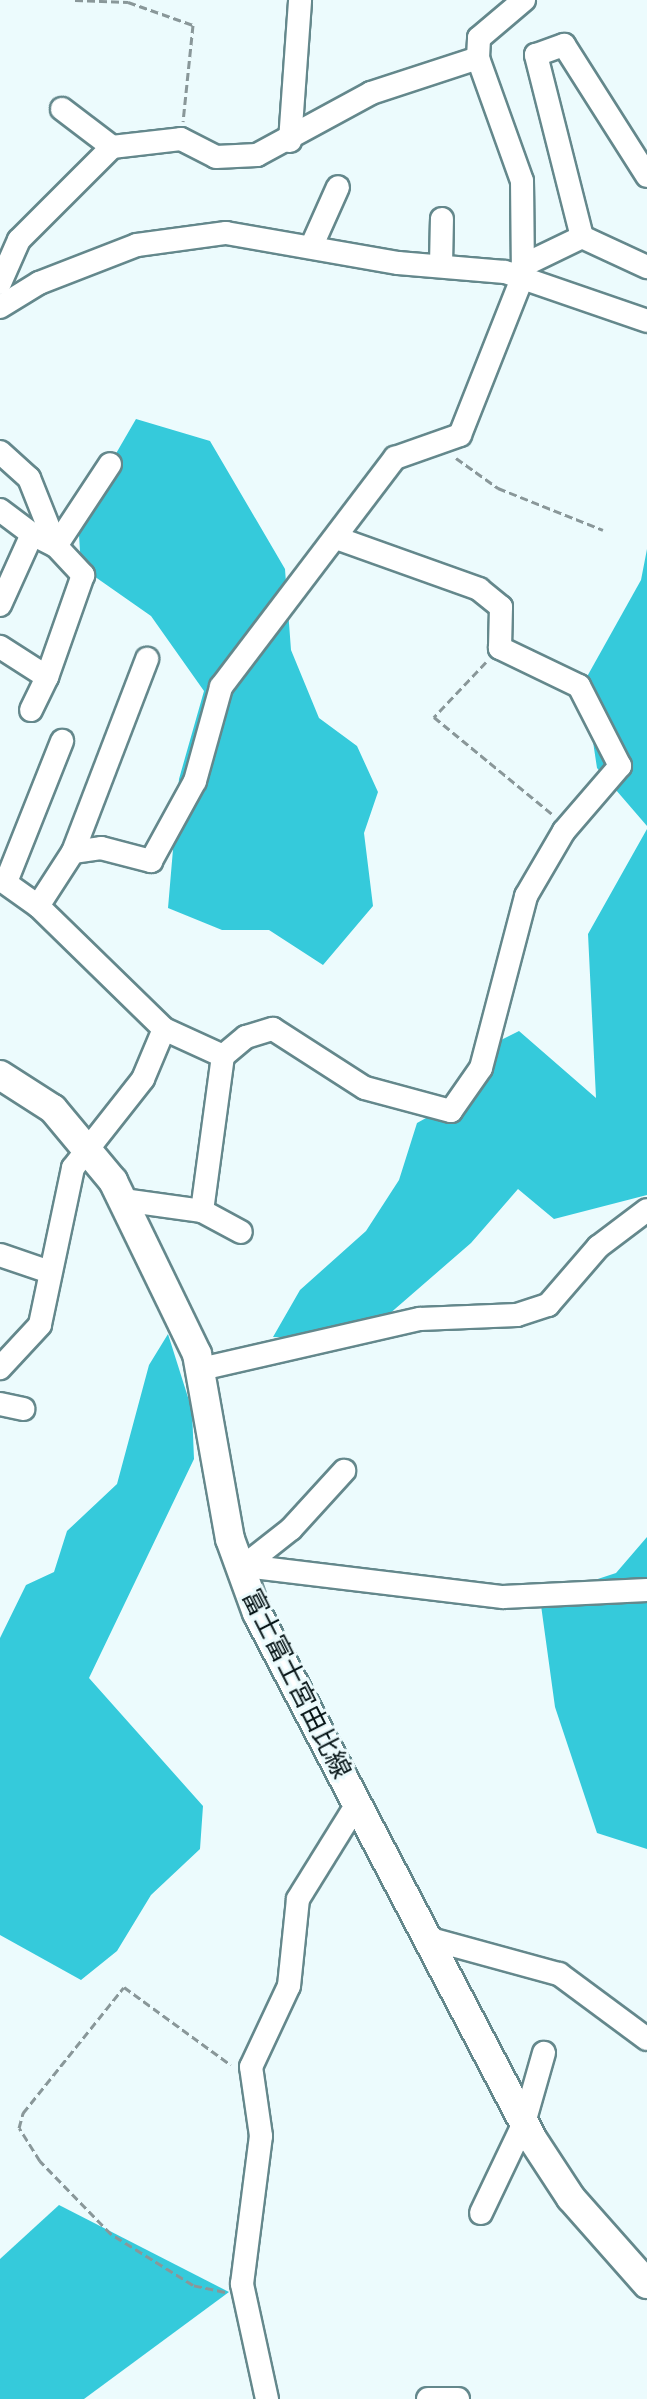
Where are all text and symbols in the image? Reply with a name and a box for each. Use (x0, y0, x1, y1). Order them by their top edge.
street label: 富士富士宮由比線 (235, 1584, 357, 1784)

